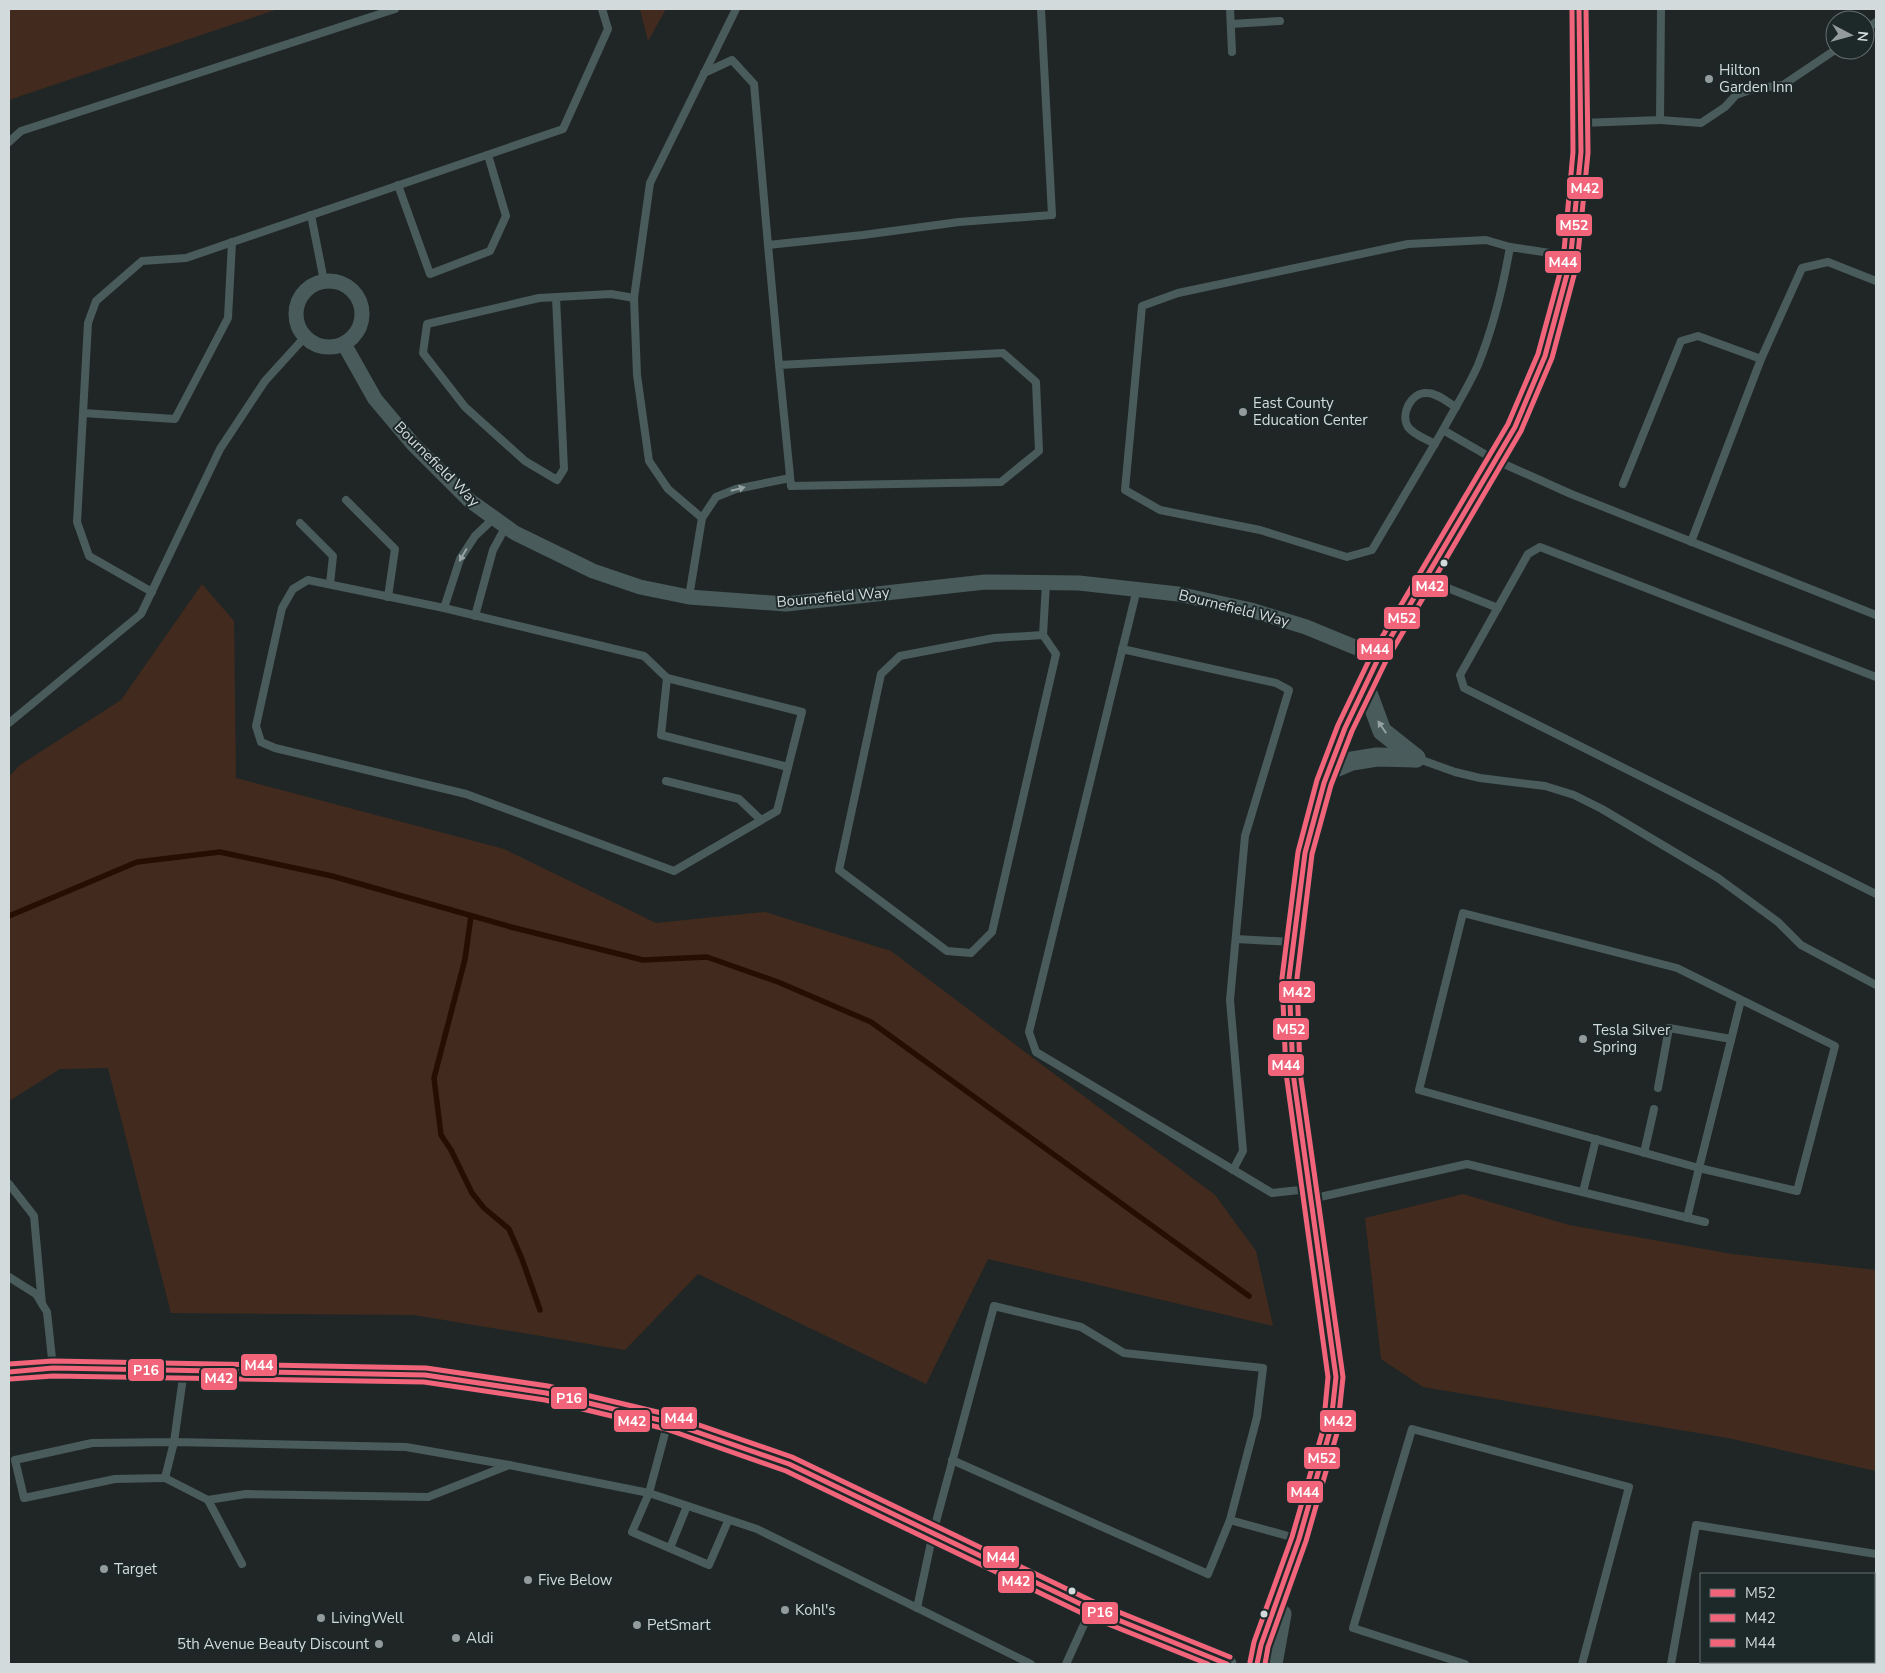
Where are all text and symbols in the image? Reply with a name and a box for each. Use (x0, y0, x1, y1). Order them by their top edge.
north arrow (1825, 10, 1875, 60)
text: N (1852, 30, 1872, 43)
place label: Hilton Garden Inn (1719, 60, 1793, 97)
marker: Hilton Garden Inn (1703, 73, 1715, 85)
line badge: M42 (1566, 176, 1604, 200)
text: M42 (1571, 179, 1599, 198)
line badge: M52 (1555, 213, 1593, 237)
text: M52 (1560, 216, 1588, 235)
line badge: M44 (1544, 250, 1582, 274)
text: M44 (1549, 253, 1578, 272)
place label: East County Education Center (1253, 393, 1368, 430)
marker: East County Education Center (1237, 406, 1249, 418)
street label: Bournefield Way (390, 417, 484, 511)
one-way arrow (731, 485, 746, 493)
one-way arrow (459, 548, 468, 561)
unlabelled marker (1439, 558, 1449, 568)
line badge: M42 (1411, 574, 1449, 598)
text: M42 (1416, 577, 1444, 596)
street label: Bournefield Way (776, 582, 891, 612)
street label: Bournefield Way (1177, 585, 1292, 631)
line badge: M52 (1383, 606, 1421, 630)
text: M52 (1388, 609, 1416, 628)
line badge: M44 (1356, 637, 1394, 661)
text: M44 (1361, 640, 1390, 659)
one-way arrow (1378, 720, 1387, 734)
line badge: M42 (1278, 980, 1316, 1004)
text: M42 (1283, 983, 1311, 1002)
line badge: M52 (1272, 1017, 1310, 1041)
text: M52 (1277, 1020, 1305, 1039)
place label: Tesla Silver Spring (1593, 1020, 1671, 1057)
marker: Tesla Silver Spring (1577, 1033, 1589, 1045)
line badge: M44 (1267, 1053, 1305, 1077)
text: M44 (1272, 1056, 1301, 1075)
line badge: M44 (240, 1353, 278, 1377)
text: M44 (245, 1356, 274, 1375)
line badge: P16 (127, 1358, 165, 1382)
text: P16 (133, 1361, 159, 1380)
line badge: M42 (200, 1367, 238, 1391)
text: M42 (205, 1369, 233, 1388)
line badge: P16 (550, 1386, 588, 1410)
text: P16 (556, 1389, 582, 1408)
line badge: M44 (660, 1406, 698, 1430)
line badge: M42 (613, 1409, 651, 1433)
text: M44 (665, 1409, 694, 1428)
line badge: M42 (1319, 1409, 1357, 1433)
text: M42 (618, 1412, 646, 1431)
text: M42 (1324, 1412, 1352, 1431)
line badge: M52 (1303, 1446, 1341, 1470)
text: M52 (1308, 1449, 1336, 1468)
line badge: M44 (1286, 1480, 1324, 1504)
text: M44 (1291, 1483, 1320, 1502)
line badge: M44 (982, 1545, 1020, 1569)
text: M44 (987, 1548, 1016, 1567)
place label: Target (114, 1559, 158, 1579)
marker: Target (98, 1563, 110, 1575)
place label: Five Below (538, 1570, 613, 1590)
line badge: M42 (997, 1570, 1035, 1594)
text: M42 (1002, 1572, 1030, 1591)
legend (1700, 1573, 1875, 1663)
marker: Five Below (522, 1574, 534, 1586)
text: M52 (1745, 1583, 1776, 1603)
unlabelled marker (1067, 1586, 1077, 1596)
place label: Kohl's (795, 1600, 835, 1620)
line badge: P16 (1081, 1601, 1119, 1625)
text: P16 (1087, 1603, 1113, 1622)
marker: Kohl's (779, 1604, 791, 1616)
place label: LivingWell (331, 1608, 404, 1628)
text: M42 (1745, 1608, 1776, 1628)
unlabelled marker (1259, 1609, 1269, 1619)
marker: LivingWell (315, 1612, 327, 1624)
place label: PetSmart (647, 1615, 711, 1635)
marker: PetSmart (631, 1619, 643, 1631)
place label: Aldi (466, 1628, 494, 1648)
marker: Aldi (450, 1632, 462, 1644)
text: M44 (1745, 1633, 1776, 1653)
place label: 5th Avenue Beauty Discount (177, 1634, 370, 1654)
marker: 5th Avenue Beauty Discount (373, 1638, 385, 1650)

